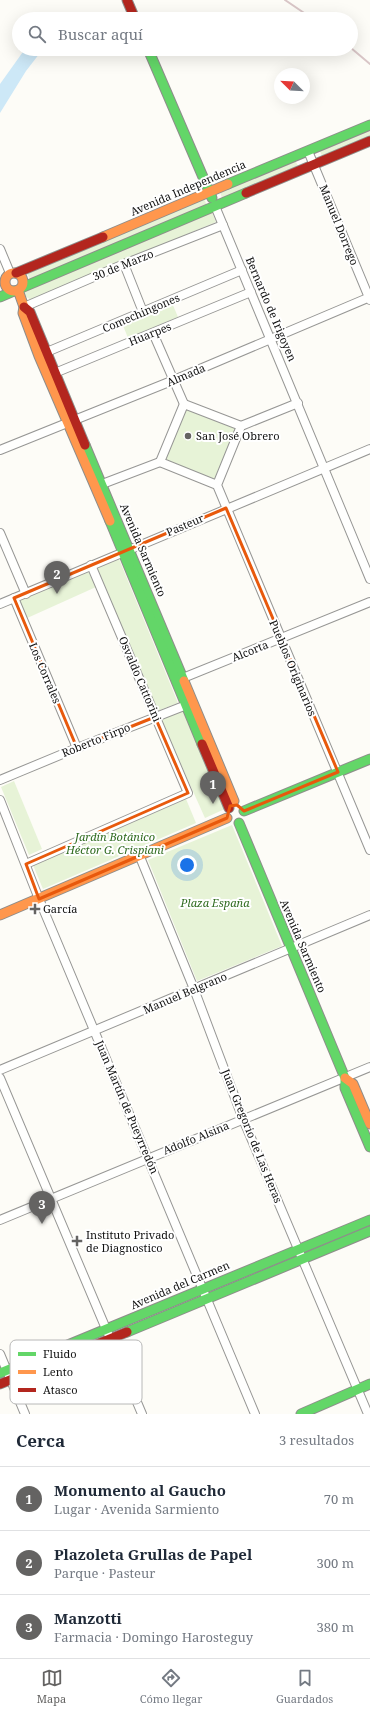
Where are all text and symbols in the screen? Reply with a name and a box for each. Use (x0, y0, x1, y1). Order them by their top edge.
search box (12, 12, 358, 56)
icon: search (26, 23, 48, 45)
text: Buscar aquí (58, 24, 143, 44)
north arrow (274, 68, 310, 104)
street label: Avenida Independencia (128, 156, 248, 219)
street label: Manuel Dorrego (316, 182, 362, 267)
street label: 30 de Marzo (90, 246, 155, 284)
street label: Bernardo de Irigoyen (243, 254, 300, 363)
street label: Comechingones (100, 289, 182, 336)
street label: Huarpes (126, 318, 173, 349)
street label: Almada (164, 360, 207, 389)
place label: San José Obrero (196, 428, 280, 443)
marker: San José Obrero (183, 431, 193, 441)
street label: Avenida Sarmiento (117, 501, 170, 599)
street label: Pasteur (164, 510, 207, 539)
pin: 2 (44, 561, 70, 594)
street label: Pueblos Originarios (266, 617, 321, 718)
street label: Osvaldo Cattorini (116, 634, 165, 724)
street label: Alcorta (229, 636, 270, 665)
street label: Los Corrales (26, 640, 65, 706)
street label: Roberto Firpo (59, 719, 132, 760)
pin: 1 (200, 771, 226, 804)
park label: Jardín Botánico Héctor G. Crispiani (65, 829, 165, 857)
your location (177, 855, 197, 875)
park label: Plaza España (179, 895, 250, 910)
street label: Avenida Sarmiento (277, 897, 330, 995)
place label: García (43, 901, 77, 916)
marker: García (30, 904, 40, 914)
street label: Manuel Belgrano (141, 968, 229, 1017)
street label: Juan Martín de Pueyrredón (92, 1037, 162, 1176)
street label: Juan Gregorio de Las Heras (218, 1066, 286, 1205)
street label: Adolfo Alsina (160, 1117, 231, 1158)
pin: 3 (29, 1191, 55, 1224)
place label: Instituto Privado de Diagnostico (86, 1227, 174, 1255)
marker: Instituto Privado de Diagnostico (71, 1235, 83, 1247)
street label: Avenida del Carmen (128, 1257, 232, 1312)
legend (10, 1340, 142, 1404)
text: Fluido (43, 1346, 77, 1361)
text: Lento (43, 1364, 73, 1379)
text: Atasco (43, 1382, 78, 1397)
text: Cerca (16, 1429, 65, 1452)
text: 3 resultados (279, 1431, 354, 1449)
text: Monumento al Gaucho (54, 1480, 226, 1500)
text: 1 (25, 1490, 33, 1508)
text: 70 m (324, 1490, 354, 1508)
text: Lugar · Avenida Sarmiento (54, 1500, 219, 1518)
text: Plazoleta Grullas de Papel (54, 1544, 252, 1564)
text: 2 (25, 1554, 33, 1572)
text: 300 m (317, 1554, 354, 1572)
text: Parque · Pasteur (54, 1564, 155, 1582)
text: Manzotti (54, 1608, 122, 1628)
text: 3 (25, 1618, 33, 1636)
text: 380 m (317, 1618, 354, 1636)
text: Farmacia · Domingo Harosteguy (54, 1628, 253, 1646)
tab: Mapa (37, 1667, 66, 1706)
tab: Cómo llegar (140, 1667, 202, 1706)
tab: Guardados (276, 1667, 333, 1706)

